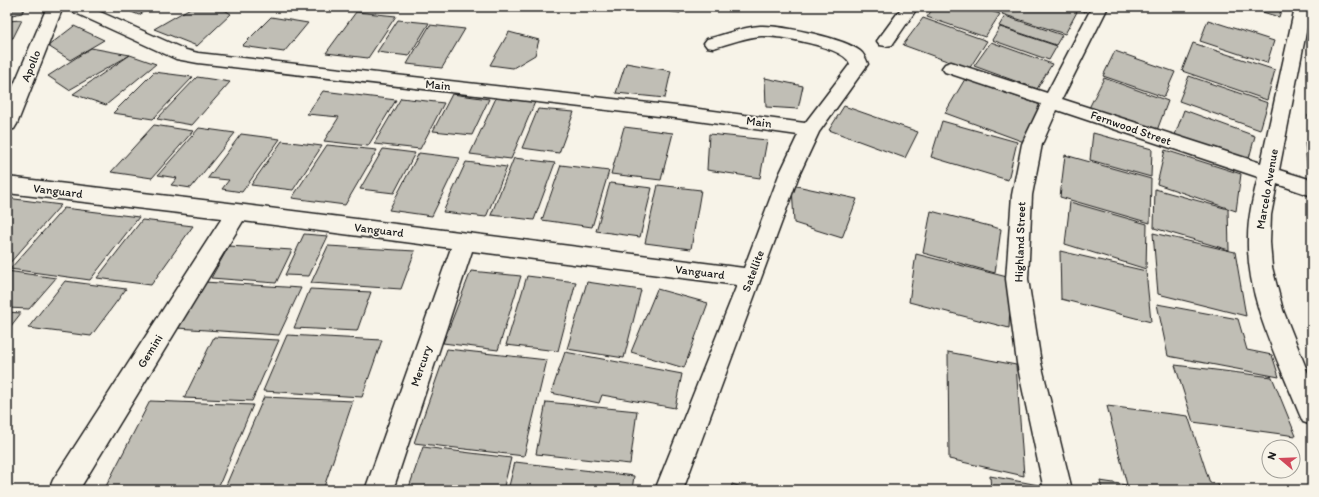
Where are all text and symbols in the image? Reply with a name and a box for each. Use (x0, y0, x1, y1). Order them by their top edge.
street label: Apollo (18, 48, 44, 84)
street label: Main (425, 77, 452, 93)
street label: Fernwood Street (1089, 108, 1174, 148)
street label: Main (745, 113, 773, 131)
street label: Marcelo Avenue (1253, 148, 1281, 230)
street label: Vanguard (32, 181, 84, 201)
street label: Highland Street (1012, 201, 1028, 283)
street label: Vanguard (353, 220, 405, 240)
street label: Satellite (739, 248, 767, 294)
street label: Vanguard (674, 262, 726, 282)
street label: Gemini (134, 332, 166, 370)
street label: Mercury (407, 343, 435, 388)
north arrow (1261, 439, 1301, 479)
text: N (1265, 450, 1279, 462)

